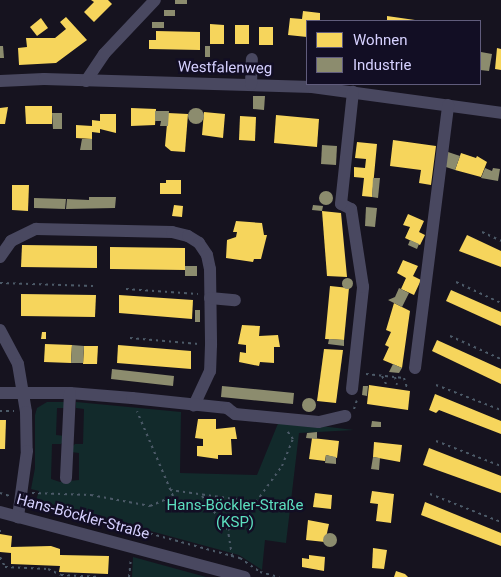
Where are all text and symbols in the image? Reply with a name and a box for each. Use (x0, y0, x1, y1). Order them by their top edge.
legend (306, 20, 481, 85)
text: Wohnen (353, 31, 407, 49)
text: Industrie (353, 56, 411, 74)
street label: Westfalenweg (178, 58, 272, 78)
street label: Hans-Böckler-Straße (15, 491, 151, 543)
park label: Hans-Böckler-Straße (KSP) (167, 496, 303, 531)

